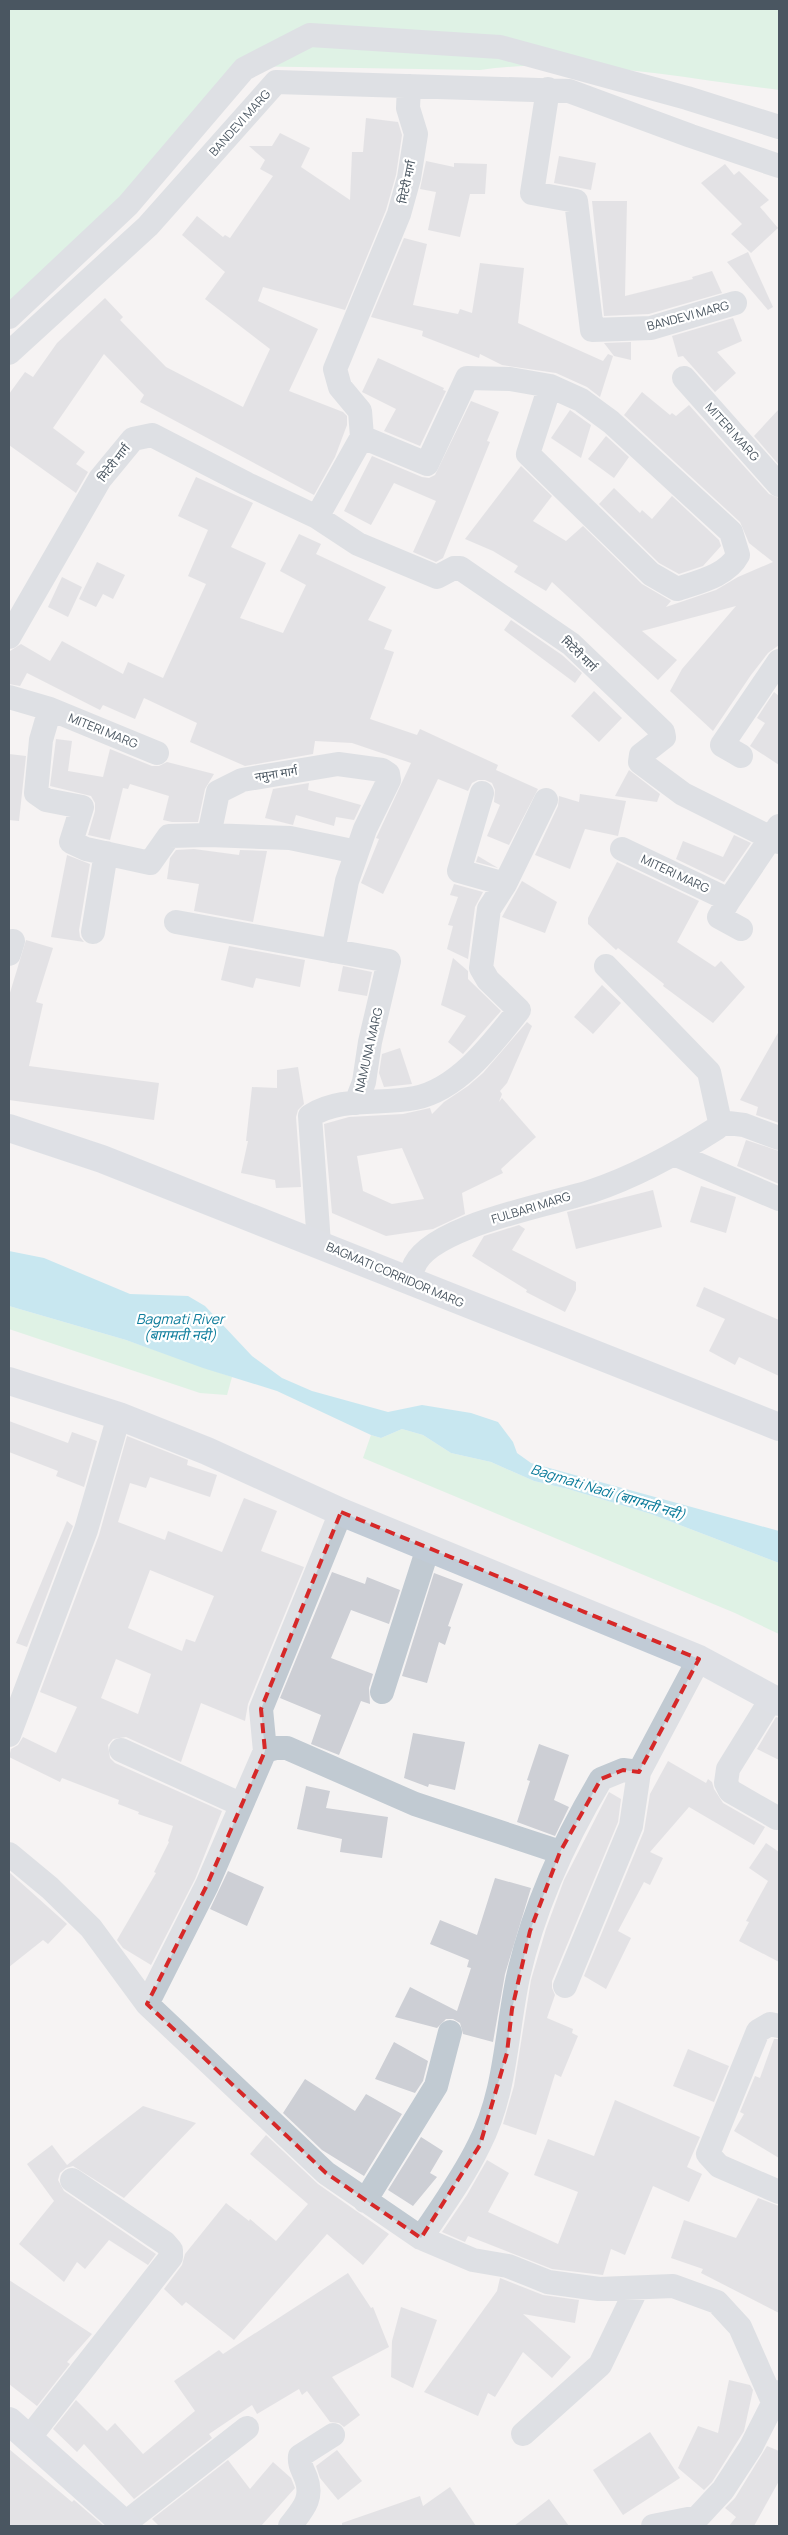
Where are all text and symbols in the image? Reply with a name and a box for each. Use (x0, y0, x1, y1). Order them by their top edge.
street label: BANDEVI MARG (205, 85, 274, 160)
street label: मिटेरी मार्ग (394, 158, 420, 205)
street label: BANDEVI MARG (645, 296, 731, 335)
street label: MITERI MARG (702, 399, 764, 465)
street label: मिटेरी मार्ग (93, 439, 134, 485)
street label: मिटेरी मार्ग (558, 632, 602, 676)
street label: MITERI MARG (66, 709, 141, 752)
street label: नमुना मार्ग (253, 762, 299, 785)
street label: MITERI MARG (638, 850, 713, 897)
street label: NAMUNA MARG (351, 1005, 387, 1094)
street label: FULBARI MARG (489, 1187, 573, 1228)
street label: BAGMATI CORRIDOR MARG (324, 1238, 467, 1312)
water label: Bagmati River (बागमती नदी) (136, 1309, 226, 1344)
water label: Bagmati Nadi (बागमती नदी) (529, 1459, 688, 1524)

